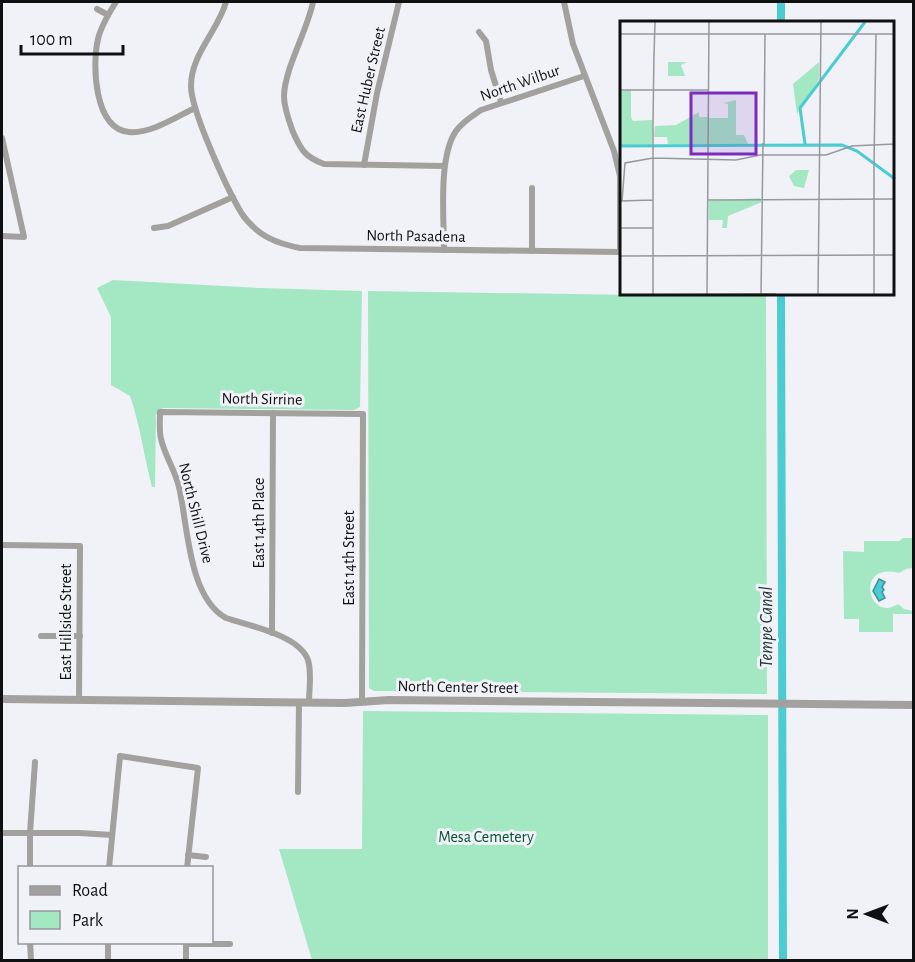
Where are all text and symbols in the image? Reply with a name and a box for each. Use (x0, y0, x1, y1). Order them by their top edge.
scale bar (21, 18, 123, 56)
inset map (620, 21, 894, 296)
street label: East Huber Street (348, 25, 388, 135)
text: 100 m (30, 31, 73, 49)
street label: North Wilbur (478, 62, 563, 104)
street label: North Pasadena (366, 227, 466, 245)
street label: North Sirrine (221, 390, 303, 408)
street label: North Shill Drive (176, 461, 216, 565)
street label: East 14th Place (251, 478, 267, 568)
street label: East 14th Street (341, 510, 357, 606)
street label: East Hillside Street (58, 564, 74, 680)
water label: Tempe Canal (758, 586, 776, 668)
street label: North Center Street (397, 678, 519, 696)
park label: Mesa Cemetery (438, 829, 534, 846)
legend (18, 866, 213, 944)
text: Road (72, 882, 108, 900)
north arrow (837, 884, 897, 944)
text: N (845, 908, 861, 920)
text: Park (72, 912, 104, 930)

